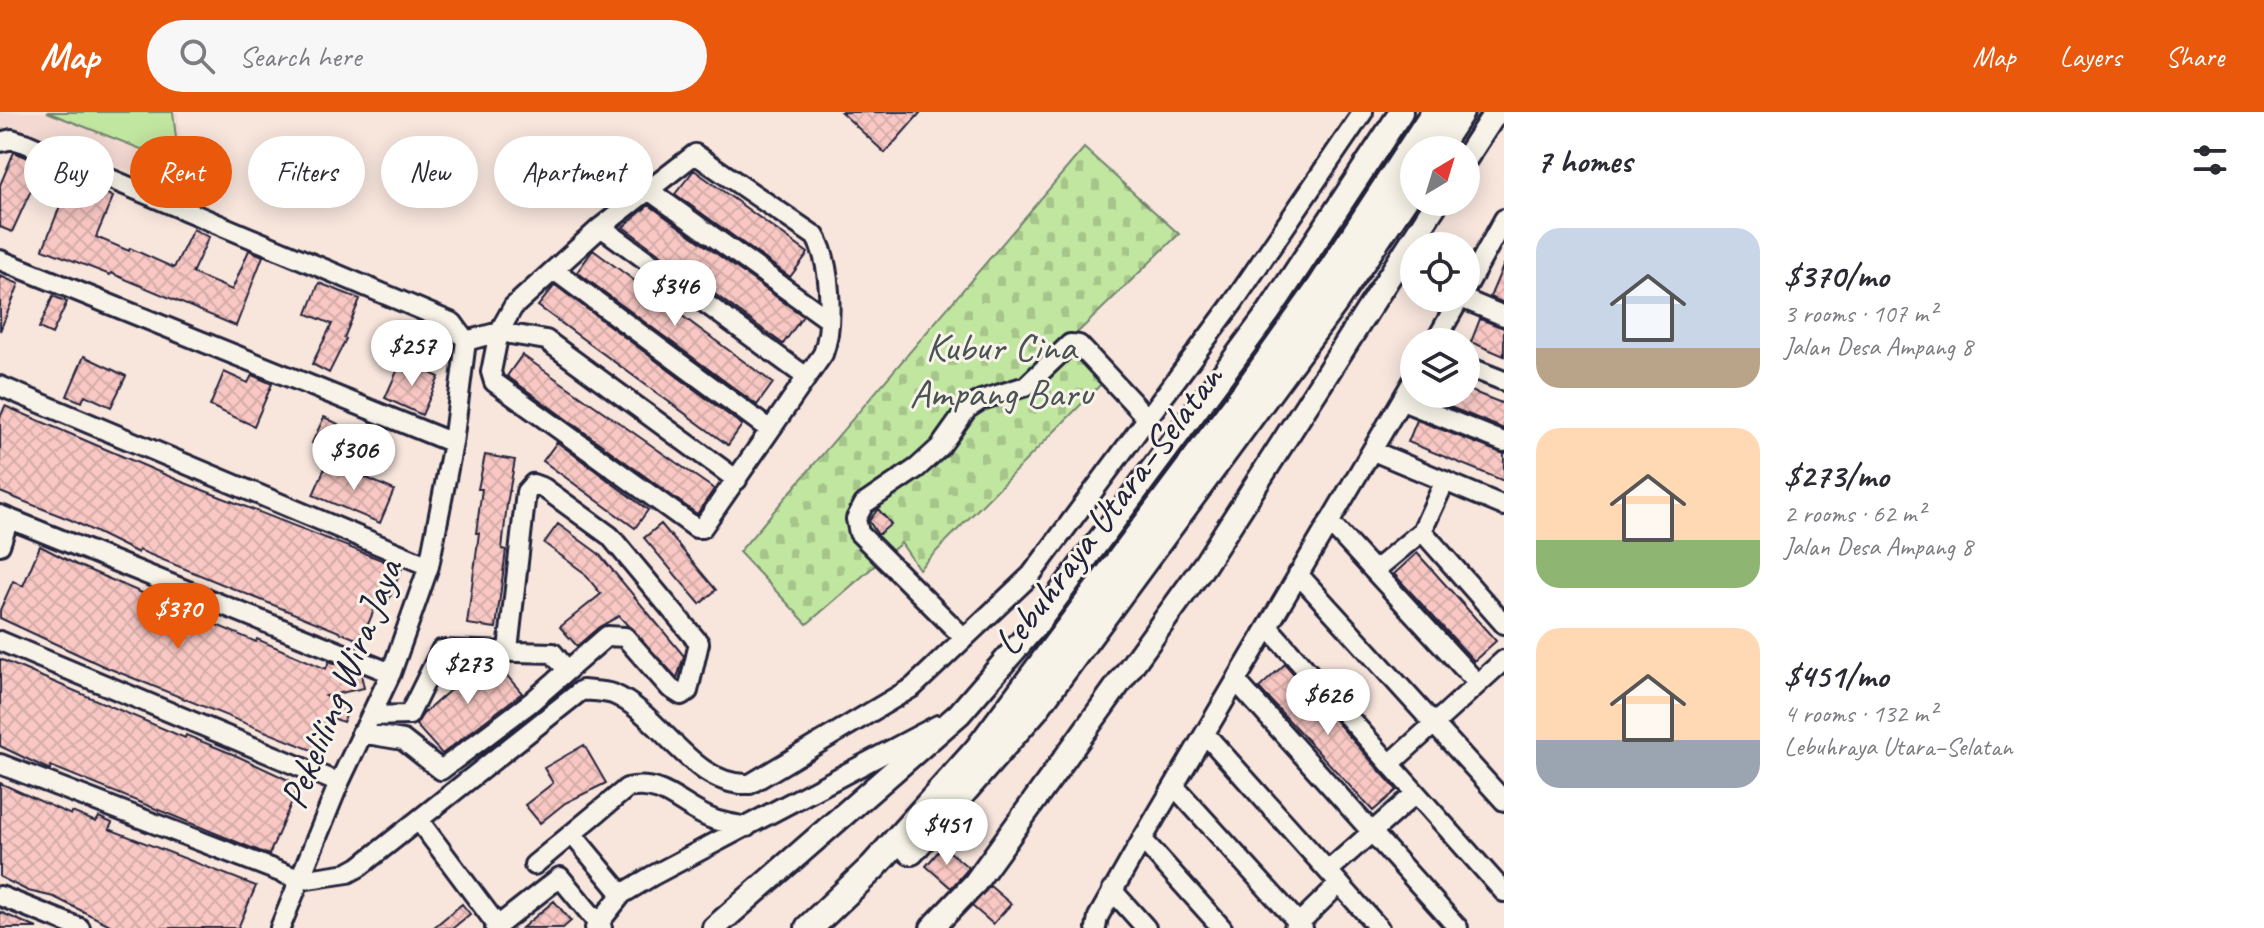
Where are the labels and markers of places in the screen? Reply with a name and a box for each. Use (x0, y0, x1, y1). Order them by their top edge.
pin: $346 (628, 260, 722, 328)
pin: $257 (365, 320, 459, 388)
pin: $306 (307, 424, 401, 492)
pin: $370 (131, 583, 225, 651)
pin: $273 (421, 638, 515, 706)
pin: $626 (1281, 669, 1375, 737)
pin: $451 (900, 799, 994, 867)

